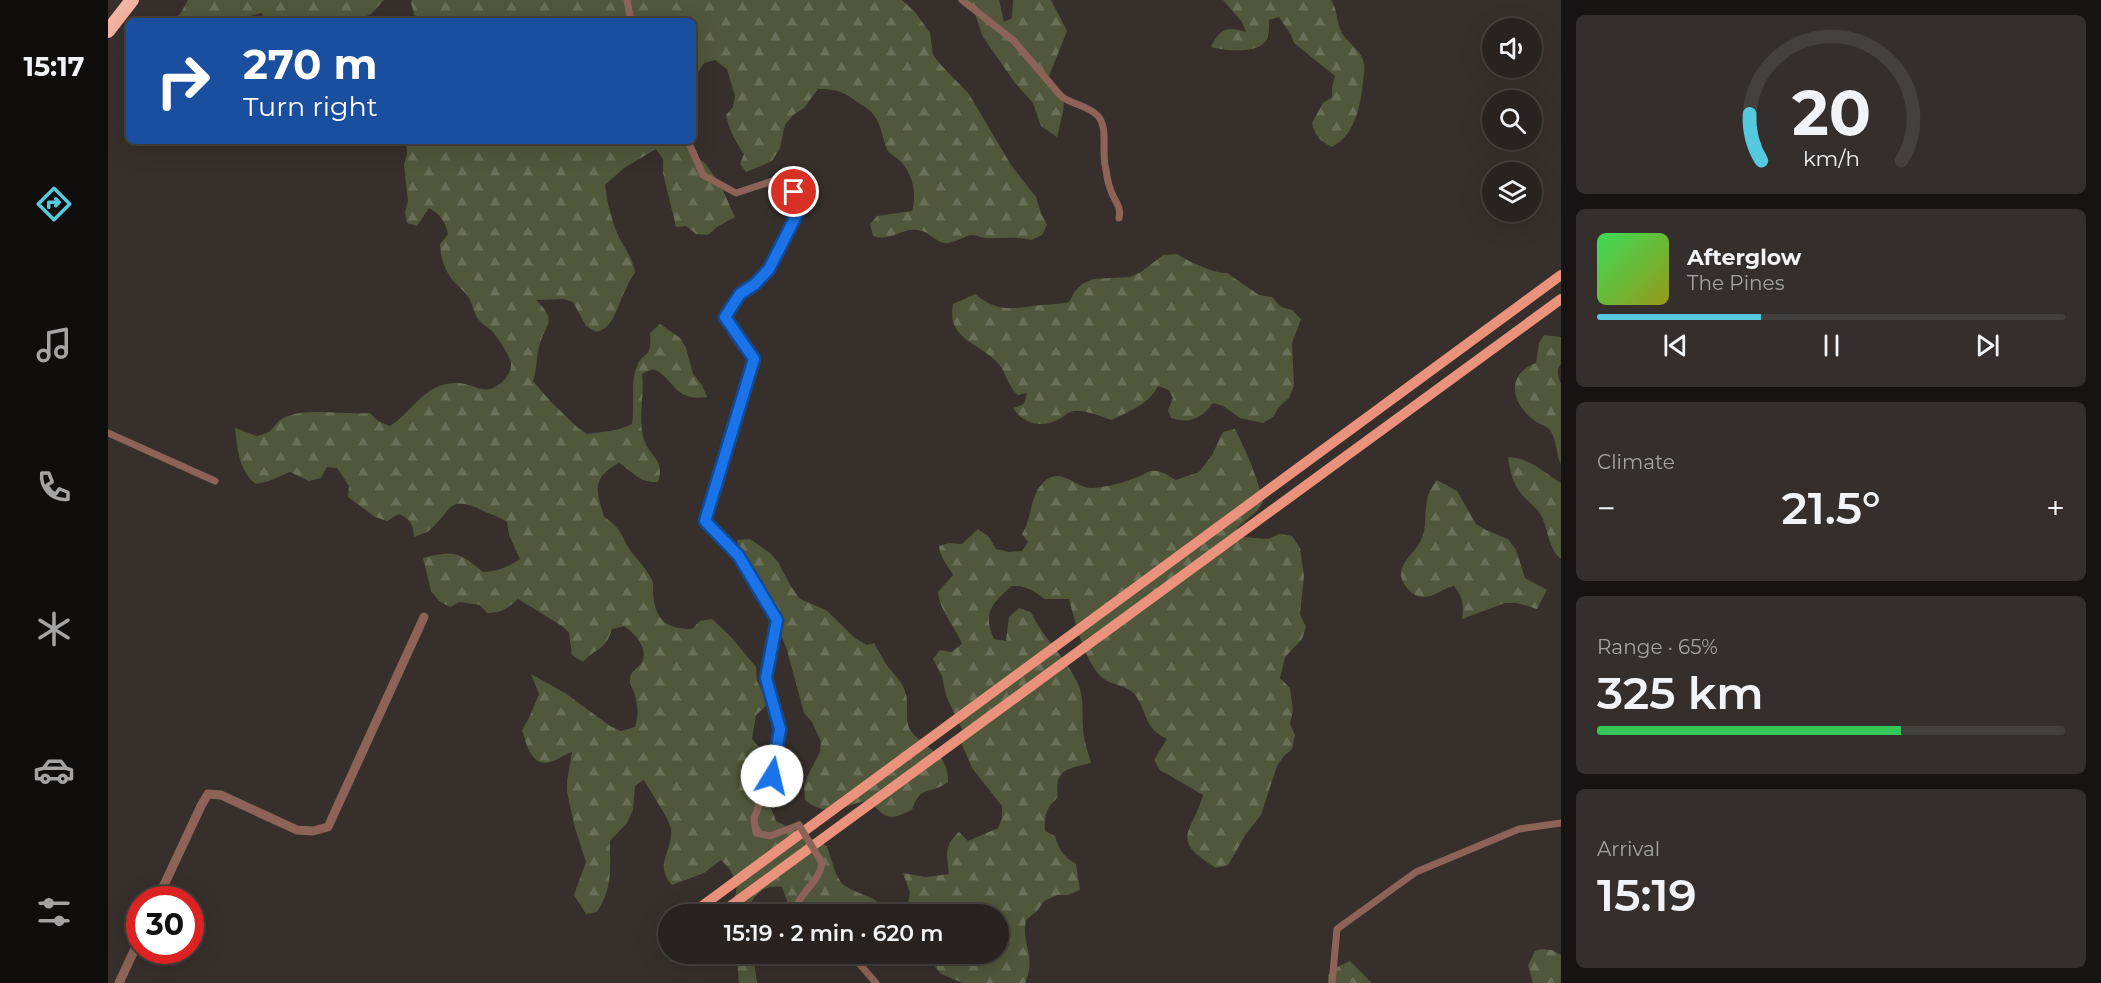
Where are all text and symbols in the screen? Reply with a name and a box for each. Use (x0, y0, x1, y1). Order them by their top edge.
map controls (1482, 18, 1542, 222)
button: sound (1482, 18, 1542, 78)
text: 270 m (243, 38, 377, 90)
icon: right (144, 42, 222, 120)
text: 15:17 (23, 50, 85, 83)
text: 20 (1791, 75, 1871, 151)
text: Turn right (243, 90, 378, 123)
button: search (1482, 90, 1542, 150)
text: km/h (1802, 146, 1860, 172)
button: layers (1482, 162, 1542, 222)
pin (768, 166, 819, 217)
icon: arrive (777, 175, 810, 208)
icon: directions (33, 183, 75, 225)
text: Afterglow (1687, 244, 1801, 271)
text: The Pines (1687, 271, 1784, 295)
icon: music (33, 324, 75, 366)
icon: previous (1659, 329, 1692, 362)
icon: pause (1815, 329, 1848, 362)
icon: next (1971, 329, 2004, 362)
text: Climate (1597, 450, 1675, 474)
icon: phone (33, 466, 75, 508)
text: 21.5° (1781, 480, 1881, 535)
text: − (1597, 488, 1616, 528)
text: + (2046, 488, 2065, 528)
icon: climate (33, 608, 75, 650)
text: Range · 65% (1597, 635, 1718, 659)
text: 325 km (1597, 665, 1764, 720)
position arrow (740, 744, 804, 808)
icon: car (33, 749, 75, 791)
text: Arrival (1597, 837, 1660, 861)
text: 15:19 (1597, 867, 1697, 922)
speed limit sign: 30 (126, 886, 204, 964)
icon: filters (33, 891, 75, 933)
text: 15:19 · 2 min · 620 m (724, 920, 943, 947)

